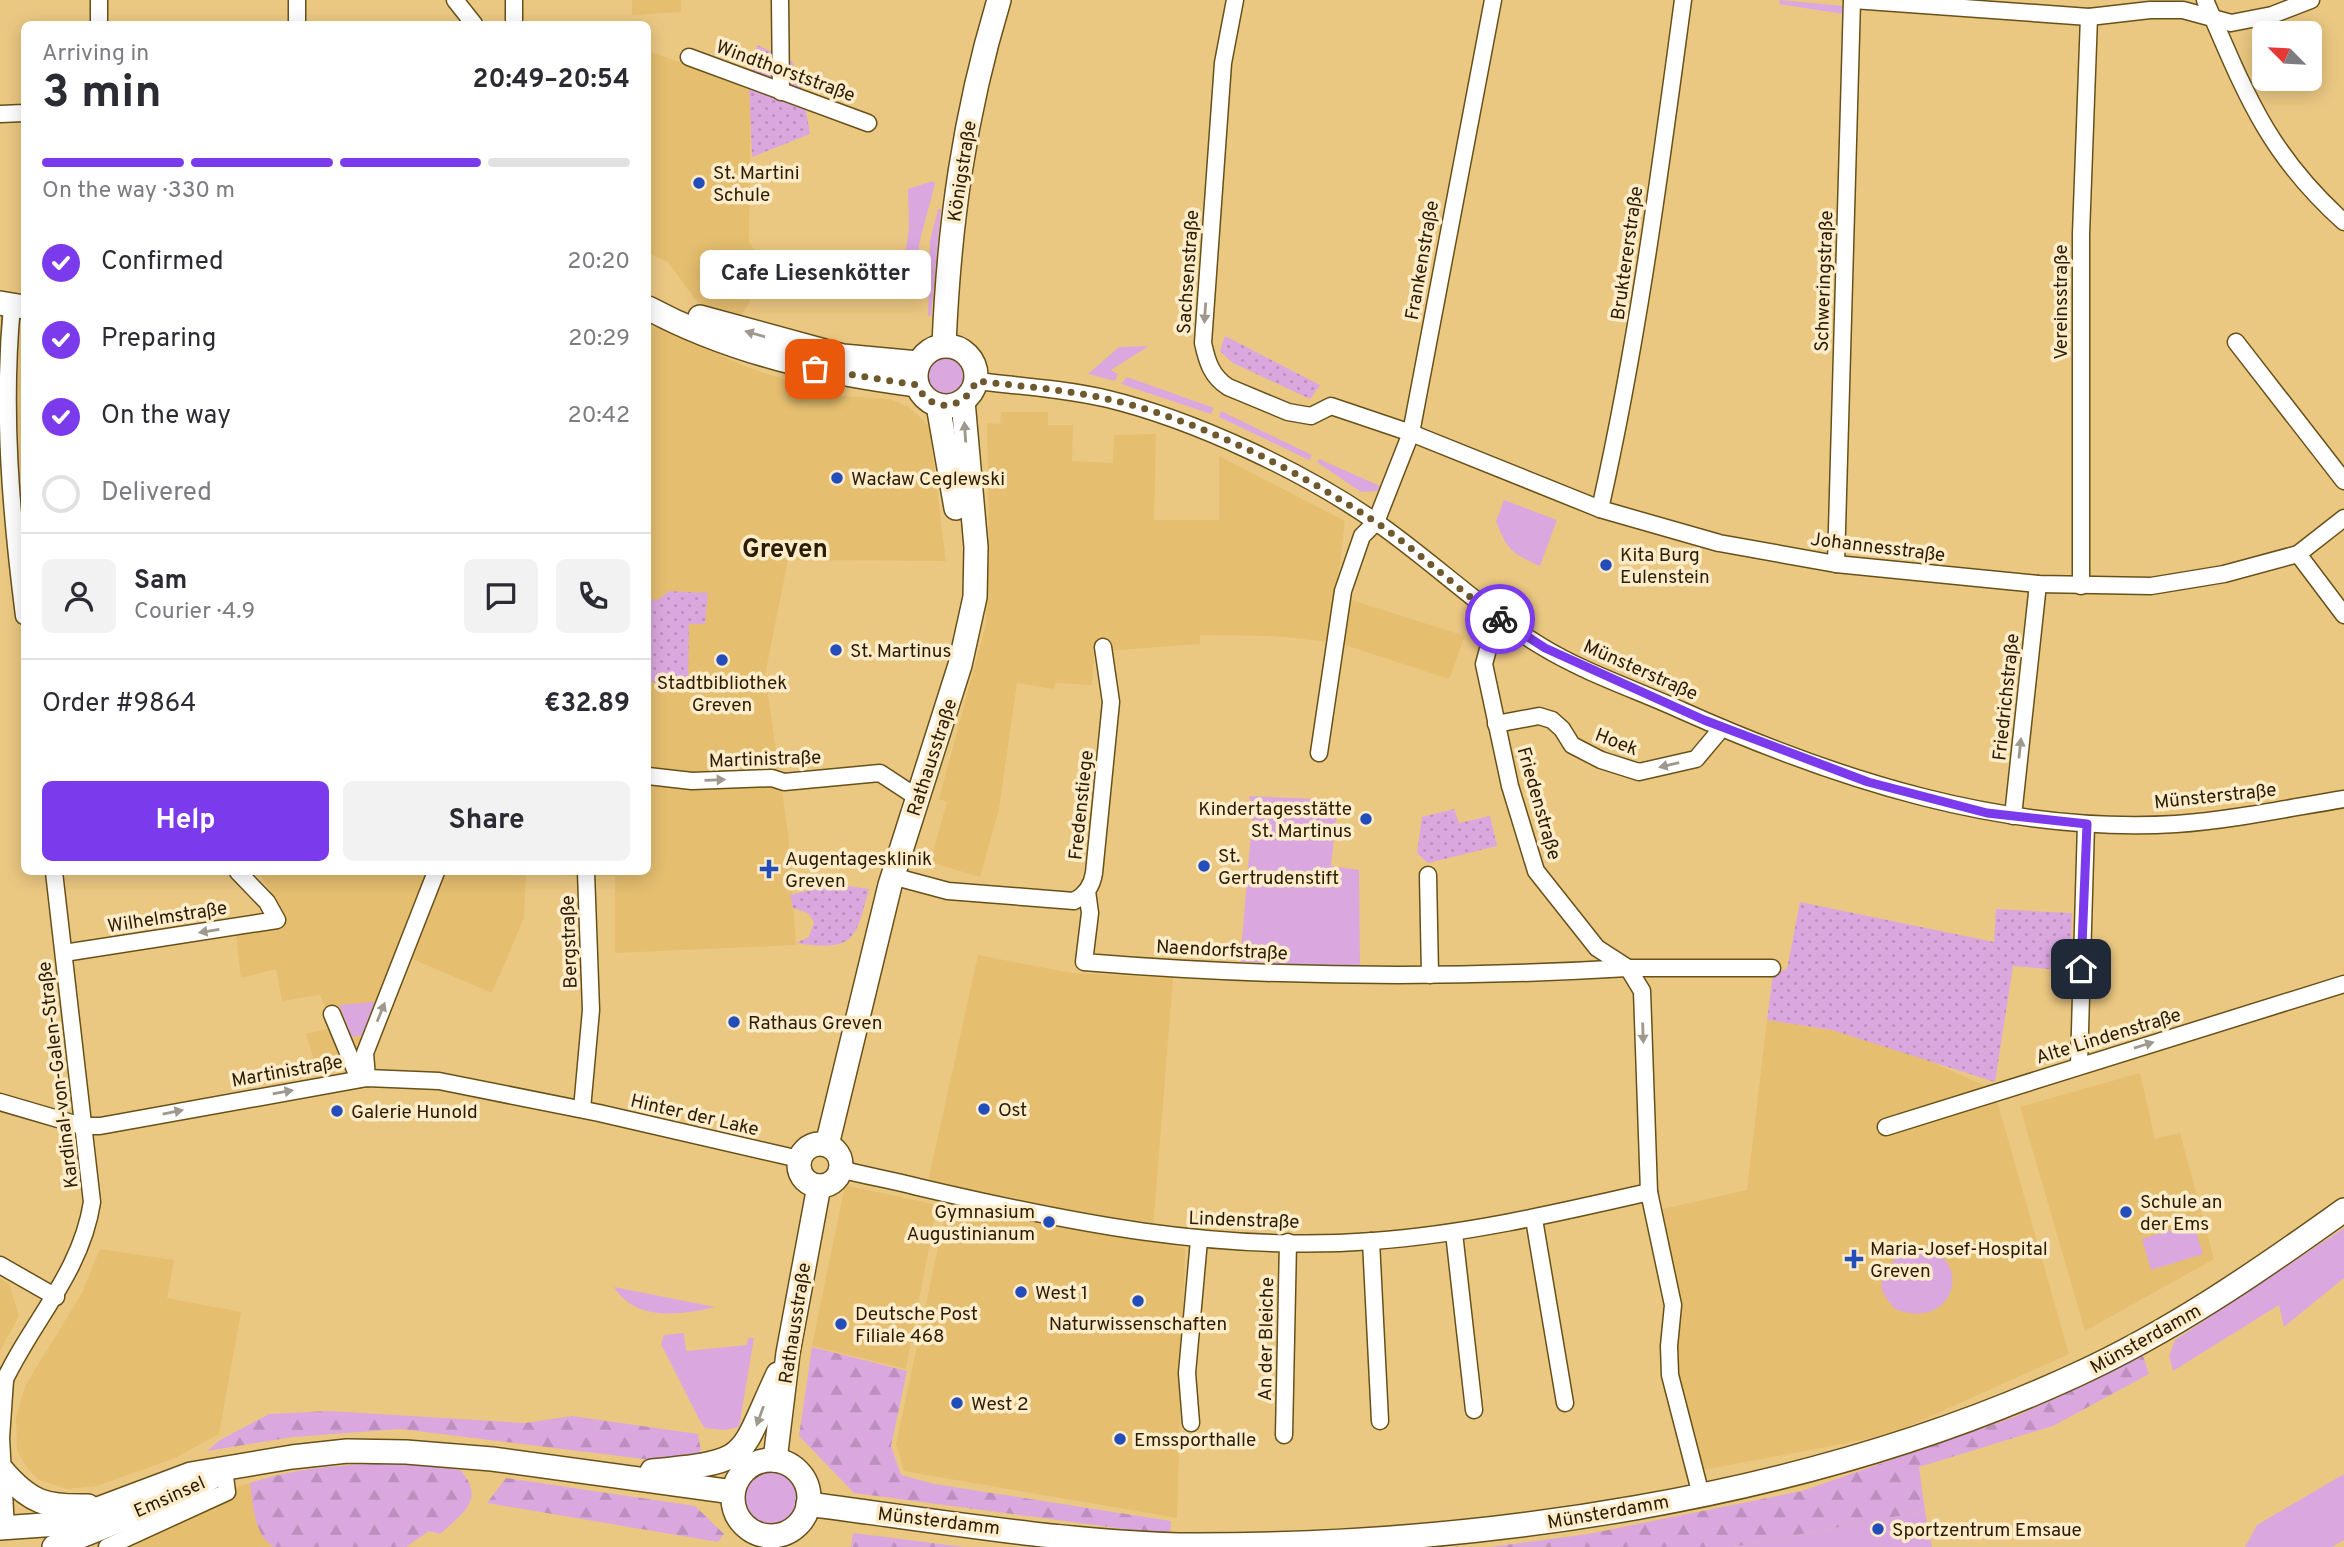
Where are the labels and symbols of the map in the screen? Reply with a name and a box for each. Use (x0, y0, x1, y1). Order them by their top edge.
north arrow (2252, 21, 2322, 91)
street label: Windthorststraße (712, 36, 858, 108)
street label: Königstraße (943, 119, 983, 224)
place label: St. Martini Schule (713, 162, 800, 208)
marker: St. Martini Schule (691, 175, 707, 191)
street label: Bruktererstraße (1607, 185, 1649, 322)
street label: Frankenstraße (1401, 199, 1445, 322)
street label: Sachsenstraße (1173, 209, 1205, 335)
street label: Schweringstraße (1811, 210, 1839, 352)
street label: Vereinsstraße (2050, 244, 2074, 360)
callout: Cafe Liesenkötter (700, 250, 931, 299)
one-way arrow (1199, 302, 1210, 324)
one-way arrow (744, 328, 766, 339)
pin (785, 339, 845, 399)
one-way arrow (959, 420, 970, 442)
place label: Wacław Ceglewski (851, 468, 1005, 492)
marker: Wacław Ceglewski (829, 470, 845, 486)
street label: Johannesstraße (1809, 528, 1947, 568)
district label: Greven (742, 534, 828, 567)
place label: Kita Burg Eulenstein (1620, 544, 1710, 590)
marker: Kita Burg Eulenstein (1598, 557, 1614, 573)
courier (1465, 584, 1535, 654)
street label: Friedrichstraße (1988, 632, 2026, 762)
street label: Münsterstraße (1579, 635, 1701, 707)
place label: St. Martinus (850, 640, 951, 664)
marker: St. Martinus (828, 642, 844, 658)
marker: Stadtbibliothek Greven (714, 652, 730, 668)
place label: Stadtbibliothek Greven (657, 672, 787, 718)
street label: Rathausstraße (903, 696, 963, 819)
street label: Hoek (1591, 724, 1641, 762)
one-way arrow (2015, 737, 2026, 759)
street label: Friedenstraße (1510, 744, 1566, 863)
street label: Martinistraße (708, 746, 822, 774)
street label: Fredenstiege (1064, 749, 1100, 861)
one-way arrow (1658, 760, 1680, 771)
one-way arrow (705, 775, 727, 786)
street label: Münsterstraße (2153, 779, 2278, 815)
place label: Kindertagesstätte St. Martinus (1198, 798, 1352, 844)
marker: Kindertagesstätte St. Martinus (1358, 811, 1374, 827)
place label: St. Gertrudenstift (1218, 845, 1339, 891)
place label: Augentagesklinik Greven (785, 848, 932, 894)
marker: St. Gertrudenstift (1196, 858, 1212, 874)
marker: Augentagesklinik Greven (759, 859, 779, 879)
street label: Bergstraße (556, 895, 584, 989)
street label: Wilhelmstraße (106, 897, 229, 939)
one-way arrow (198, 926, 220, 937)
street label: Naendorfstraße (1155, 936, 1288, 966)
pin (2051, 939, 2111, 999)
street label: Kardinal-von-Galen-Straße (33, 960, 85, 1190)
one-way arrow (375, 1002, 386, 1023)
street label: Alte Lindenstraße (2033, 1003, 2184, 1070)
place label: Rathaus Greven (748, 1012, 882, 1036)
marker: Rathaus Greven (726, 1014, 742, 1030)
one-way arrow (1638, 1022, 1649, 1044)
one-way arrow (2134, 1040, 2155, 1050)
street label: Martinistraße (230, 1050, 345, 1094)
one-way arrow (272, 1087, 294, 1098)
street label: Hinter der Lake (628, 1090, 761, 1142)
place label: Ost (998, 1099, 1027, 1123)
place label: Galerie Hunold (351, 1101, 478, 1125)
marker: Ost (976, 1101, 992, 1117)
marker: Galerie Hunold (329, 1103, 345, 1119)
one-way arrow (162, 1106, 184, 1117)
place label: Schule an der Ems (2140, 1191, 2223, 1237)
place label: Gymnasium Augustinianum (906, 1201, 1035, 1247)
marker: Schule an der Ems (2118, 1204, 2134, 1220)
street label: Lindenstraße (1188, 1207, 1300, 1235)
marker: Gymnasium Augustinianum (1041, 1214, 1057, 1230)
place label: Maria-Josef-Hospital Greven (1870, 1238, 2048, 1284)
marker: Maria-Josef-Hospital Greven (1844, 1249, 1864, 1269)
street label: Rathausstraße (775, 1261, 817, 1386)
street label: An der Bleiche (1254, 1277, 1280, 1401)
place label: West 1 (1035, 1282, 1088, 1306)
marker: West 1 (1013, 1284, 1029, 1300)
marker: Naturwissenschaften (1130, 1293, 1146, 1309)
street label: Münsterdamm (2086, 1299, 2206, 1380)
place label: Deutsche Post Filiale 468 (855, 1303, 978, 1349)
place label: Naturwissenschaften (1049, 1313, 1227, 1337)
marker: Deutsche Post Filiale 468 (833, 1316, 849, 1332)
place label: West 2 (971, 1393, 1029, 1417)
marker: West 2 (949, 1395, 965, 1411)
one-way arrow (754, 1405, 765, 1426)
place label: Emssporthalle (1134, 1429, 1256, 1453)
marker: Emssporthalle (1112, 1431, 1128, 1447)
street label: Emsinsel (130, 1471, 209, 1524)
street label: Münsterdamm (1546, 1490, 1671, 1535)
street label: Münsterdamm (876, 1503, 1001, 1541)
place label: Sportzentrum Emsaue (1892, 1519, 2082, 1543)
marker: Sportzentrum Emsaue (1870, 1521, 1886, 1537)

